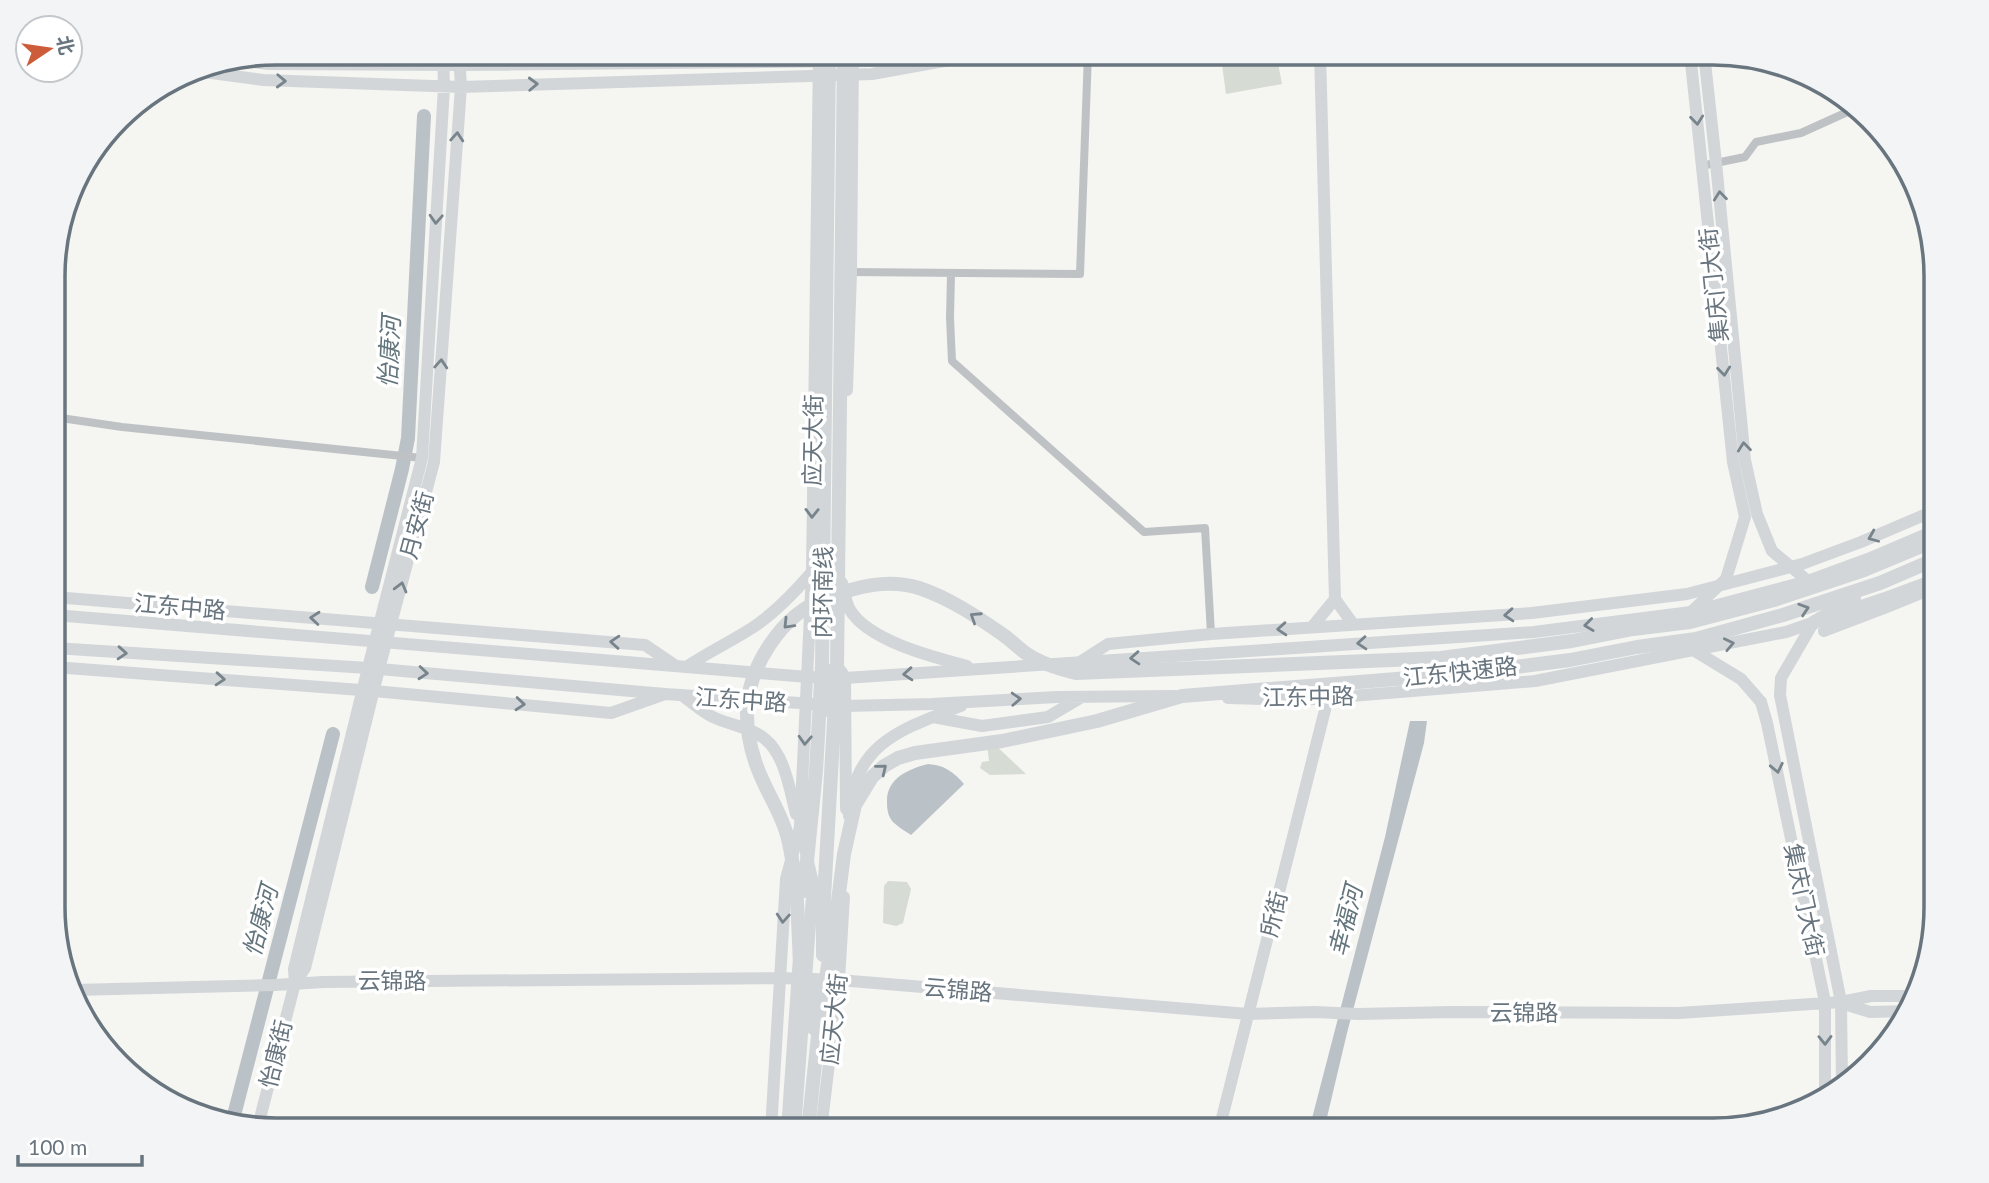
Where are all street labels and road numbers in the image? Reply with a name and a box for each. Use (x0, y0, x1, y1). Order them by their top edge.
street label: 集庆门大街 (1693, 226, 1733, 344)
street label: 应天大街 (797, 394, 827, 486)
street label: 月安街 (394, 488, 438, 562)
street label: 内环南线 (807, 546, 837, 638)
street label: 江东中路 (133, 588, 227, 624)
street label: 江东快速路 (1401, 651, 1519, 691)
street label: 江东中路 (1262, 681, 1354, 711)
street label: 江东中路 (694, 682, 788, 716)
street label: 集庆门大街 (1779, 841, 1831, 959)
street label: 所街 (1254, 888, 1292, 939)
street label: 云锦路 (358, 966, 427, 994)
street label: 应天大街 (814, 972, 852, 1066)
street label: 云锦路 (922, 972, 994, 1006)
street label: 云锦路 (1490, 998, 1559, 1026)
street label: 怡康街 (253, 1017, 297, 1091)

